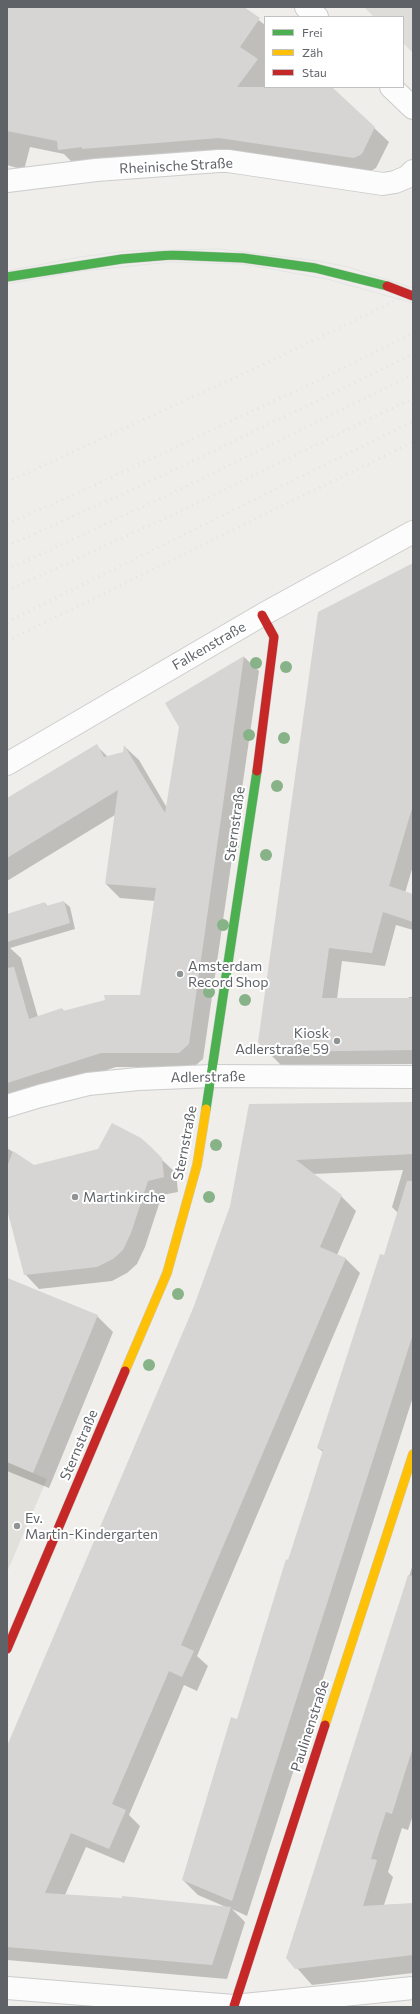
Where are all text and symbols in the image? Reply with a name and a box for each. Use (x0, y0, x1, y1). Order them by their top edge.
legend (264, 16, 404, 88)
text: Frei (302, 25, 323, 39)
text: Zäh (302, 45, 323, 59)
text: Stau (302, 65, 327, 79)
street label: Rheinische Straße (119, 155, 233, 177)
street label: Falkenstraße (169, 618, 249, 674)
street label: Sternstraße (221, 785, 249, 863)
place label: Amsterdam Record Shop (188, 958, 269, 990)
marker: Amsterdam Record Shop (175, 969, 185, 979)
place label: Kiosk Adlerstraße 59 (235, 1025, 329, 1058)
marker: Kiosk Adlerstraße 59 (332, 1036, 342, 1046)
street label: Adlerstraße (171, 1068, 245, 1086)
street label: Sternstraße (170, 1104, 200, 1182)
place label: Martinkirche (83, 1189, 165, 1205)
marker: Martinkirche (70, 1192, 80, 1202)
street label: Sternstraße (57, 1407, 101, 1483)
place label: Ev. Martin-Kindergarten (25, 1510, 158, 1542)
marker: Ev. Martin-Kindergarten (12, 1521, 22, 1531)
street label: Paulinenstraße (287, 1678, 333, 1774)

